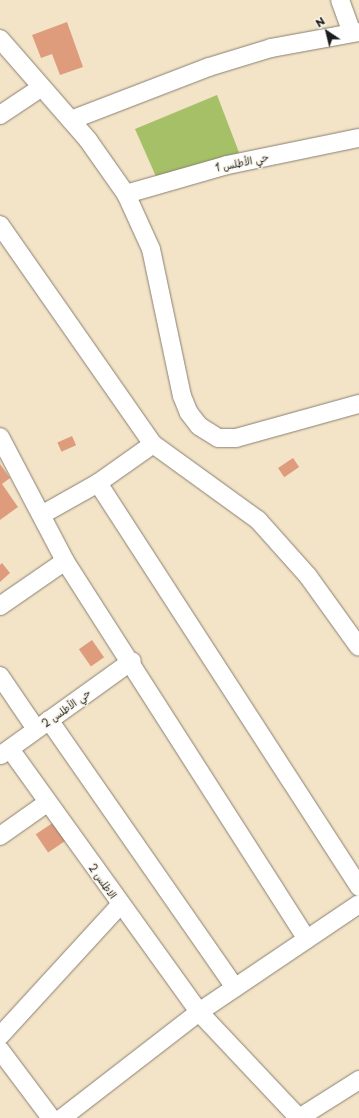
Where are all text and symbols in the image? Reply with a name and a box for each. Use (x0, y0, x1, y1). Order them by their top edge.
north arrow (307, 12, 347, 52)
text: N (311, 12, 328, 31)
street label: حي الأطلس 1 (214, 150, 270, 174)
street label: حي الأطلس 2 (39, 686, 93, 730)
street label: الاطلس 2 (86, 861, 120, 901)

